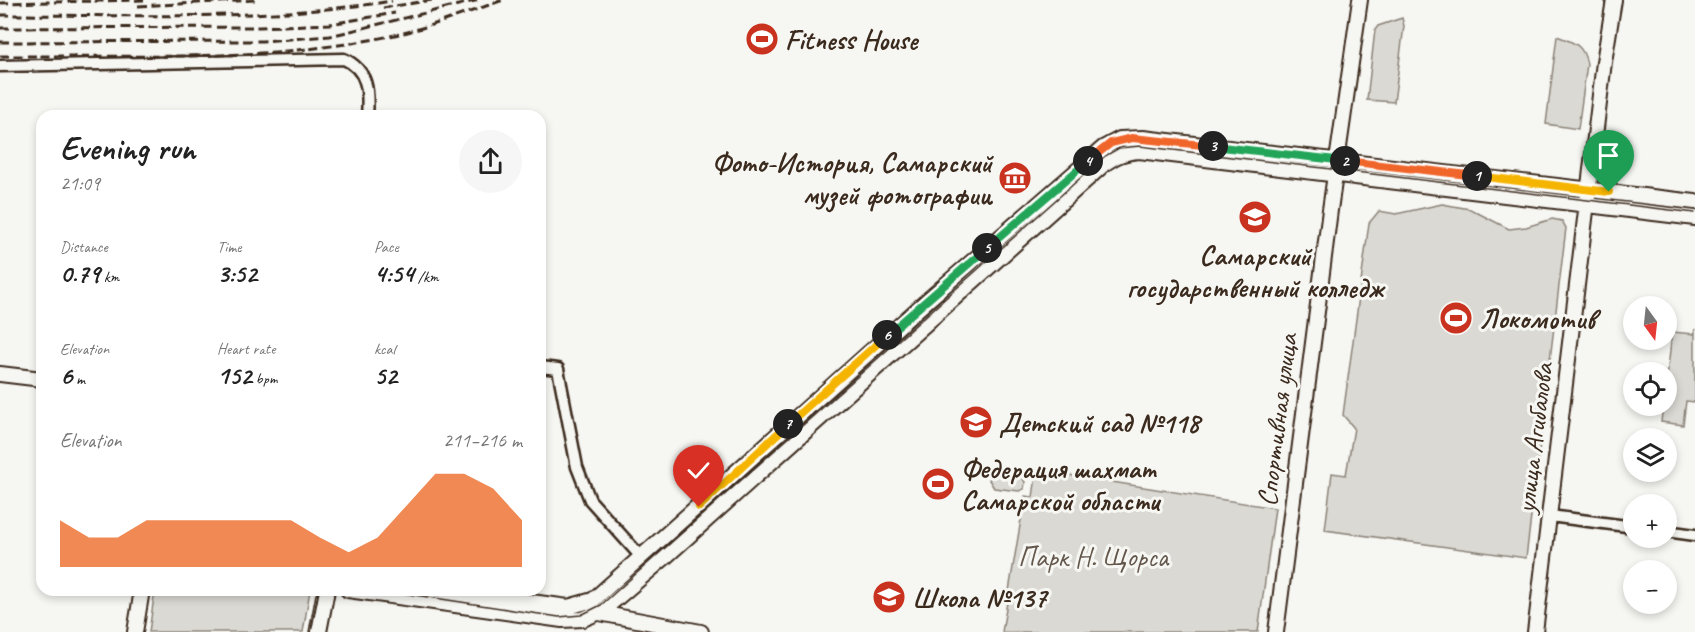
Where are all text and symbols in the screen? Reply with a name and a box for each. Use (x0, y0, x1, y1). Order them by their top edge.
sports icon: Fitness House (744, 21, 780, 57)
place label: Fitness House (785, 22, 920, 57)
text: Evening run (60, 127, 195, 169)
button: share (459, 130, 522, 193)
pin (1583, 130, 1634, 192)
pin: 3 (1198, 131, 1228, 161)
text: 3 (1209, 136, 1217, 156)
icon: arrive (1592, 139, 1625, 172)
place label: Фото-История, Самарский музей фотографии (712, 145, 994, 213)
pin: 4 (1073, 146, 1103, 176)
pin: 2 (1330, 146, 1360, 176)
text: 4 (1084, 151, 1092, 171)
text: 2 (1341, 151, 1349, 171)
museum icon: Фото-История, Самарский музей фотографии (997, 160, 1033, 196)
pin: 1 (1462, 161, 1492, 191)
text: 1 (1473, 166, 1481, 186)
text: 21:09 (60, 171, 100, 196)
school or university icon: Самарский государственный колледж (1237, 199, 1273, 235)
pin: 5 (972, 233, 1002, 263)
text: Distance (60, 237, 108, 257)
text: Time (217, 237, 241, 257)
text: Pace (374, 237, 399, 257)
text: 5 (984, 238, 990, 258)
place label: Самарский государственный колледж (1127, 238, 1386, 306)
text: 0.79 (60, 257, 100, 290)
text: 3:52 (217, 257, 257, 290)
text: 4:54 (374, 257, 414, 290)
text: km (100, 267, 119, 287)
text: /km (414, 267, 439, 287)
north arrow (1623, 296, 1677, 350)
map controls (1623, 296, 1677, 614)
sports icon: Локомотив (1438, 300, 1474, 336)
place label: Локомотив (1479, 301, 1601, 336)
pin: 6 (872, 320, 902, 350)
text: 6 (883, 325, 891, 345)
street label: Спортивная улица (1249, 330, 1305, 508)
text: Elevation (60, 339, 109, 359)
text: Heart rate (217, 339, 275, 359)
text: kcal (374, 339, 395, 359)
text: 6 (60, 359, 72, 392)
text: 152 (217, 359, 252, 392)
text: 52 (374, 359, 397, 392)
street label: улица Агибалова (1507, 359, 1561, 517)
button: locate (1623, 362, 1677, 416)
text: m (72, 369, 85, 389)
text: bpm (252, 369, 278, 389)
school or university icon: Детский сад №118 (958, 404, 994, 440)
place label: Детский сад №118 (999, 405, 1203, 440)
pin: 7 (773, 409, 803, 439)
text: 7 (784, 414, 792, 434)
text: Elevation (60, 428, 122, 453)
text: 211–216 m (443, 428, 522, 453)
button: layers (1623, 428, 1677, 482)
pin (673, 445, 724, 507)
place label: Федерация шахмат Самарской области (961, 451, 1161, 518)
icon: check (682, 454, 715, 487)
sports icon: Федерация шахмат Самарской области (920, 466, 956, 502)
button: + (1623, 494, 1677, 548)
park label: Парк Н. Щорса (1018, 539, 1170, 574)
button: − (1623, 560, 1677, 614)
school or university icon: Школа №137 (871, 579, 907, 615)
place label: Школа №137 (912, 580, 1049, 615)

